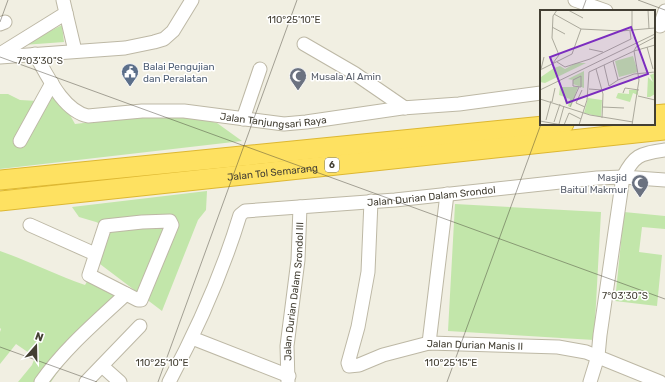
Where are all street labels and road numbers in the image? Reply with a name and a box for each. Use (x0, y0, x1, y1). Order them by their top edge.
street label: Jalan Tanjungsari Raya (219, 111, 327, 131)
road number: 6 (325, 158, 339, 172)
street label: Jalan Tol Semarang (227, 162, 319, 184)
street label: Jalan Durian Dalam Srondol (367, 184, 496, 209)
street label: Jalan Durian Dalam Srondol III (282, 222, 306, 361)
street label: Jalan Durian Manis II (426, 338, 523, 353)

